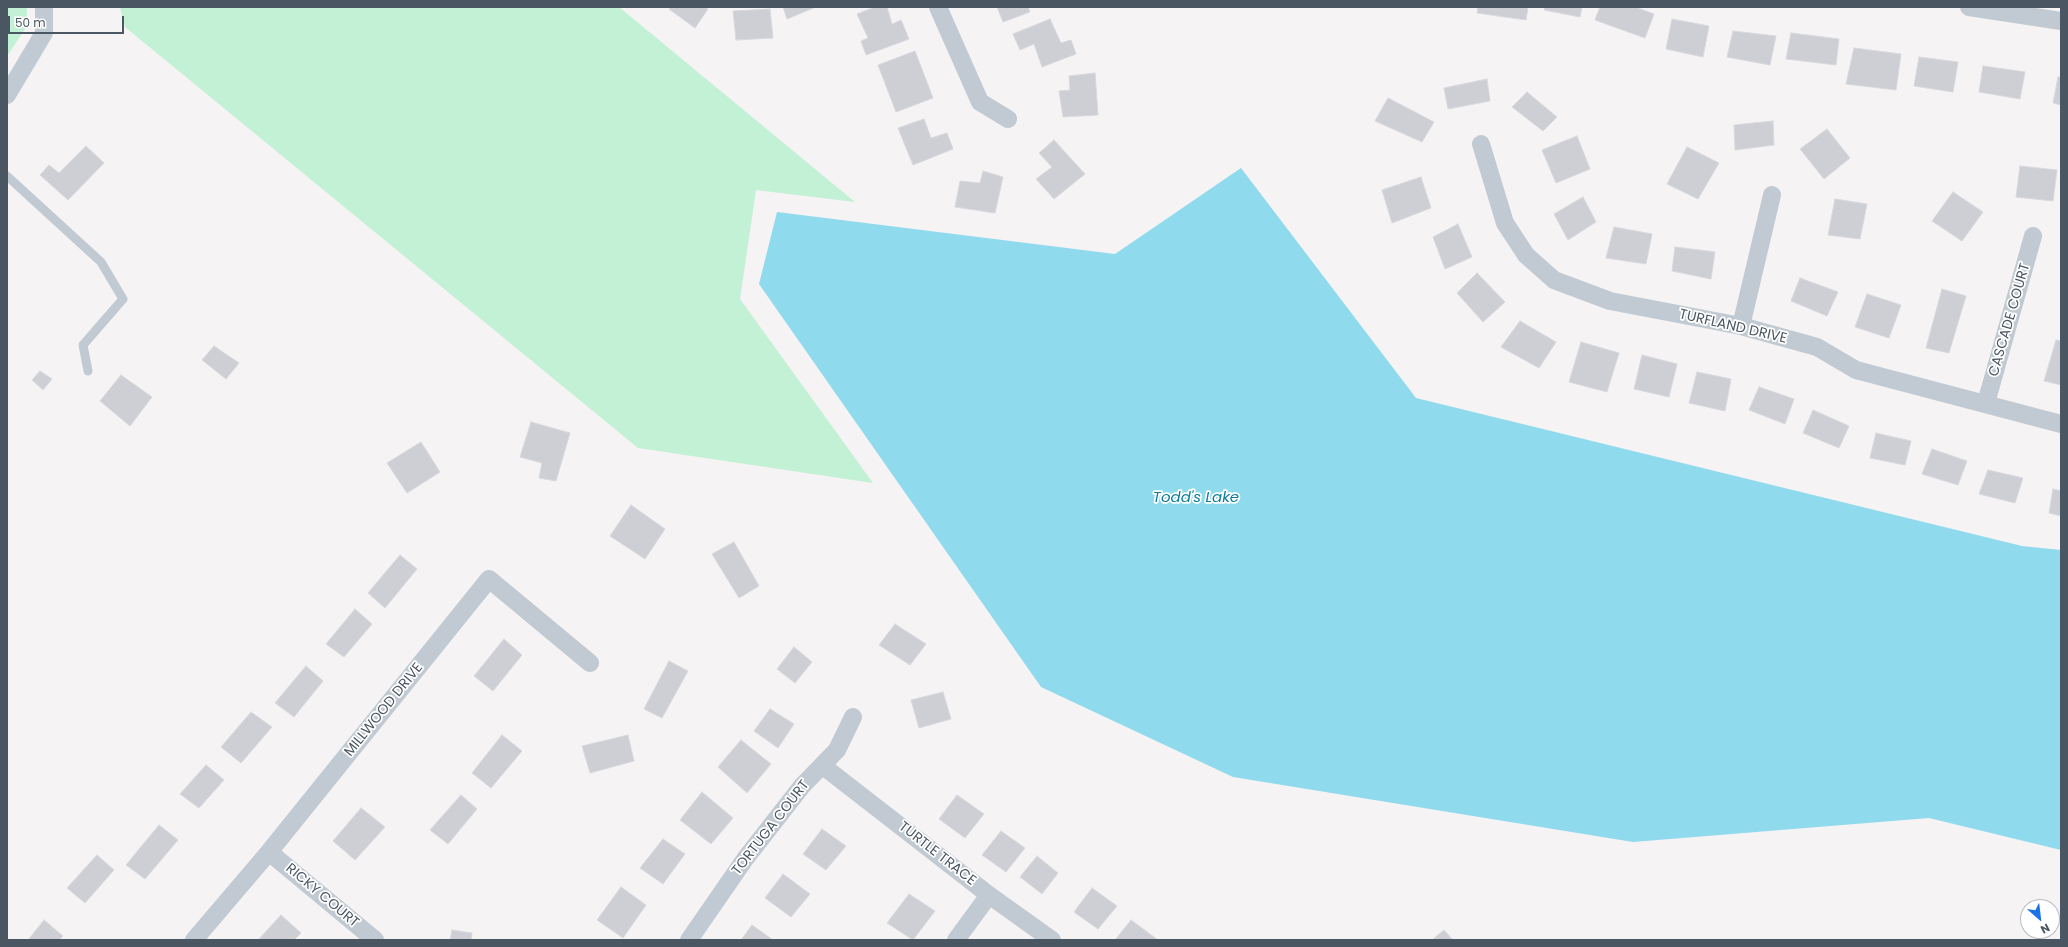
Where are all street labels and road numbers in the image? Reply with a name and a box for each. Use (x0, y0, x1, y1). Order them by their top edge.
street label: CASCADE COURT (1986, 262, 2034, 378)
street label: TURFLAND DRIVE (1677, 306, 1789, 348)
street label: MILLWOOD DRIVE (341, 660, 427, 760)
street label: TORTUGA COURT (729, 777, 813, 879)
street label: TURTLE TRACE (895, 819, 979, 889)
street label: RICKY COURT (282, 861, 362, 931)

